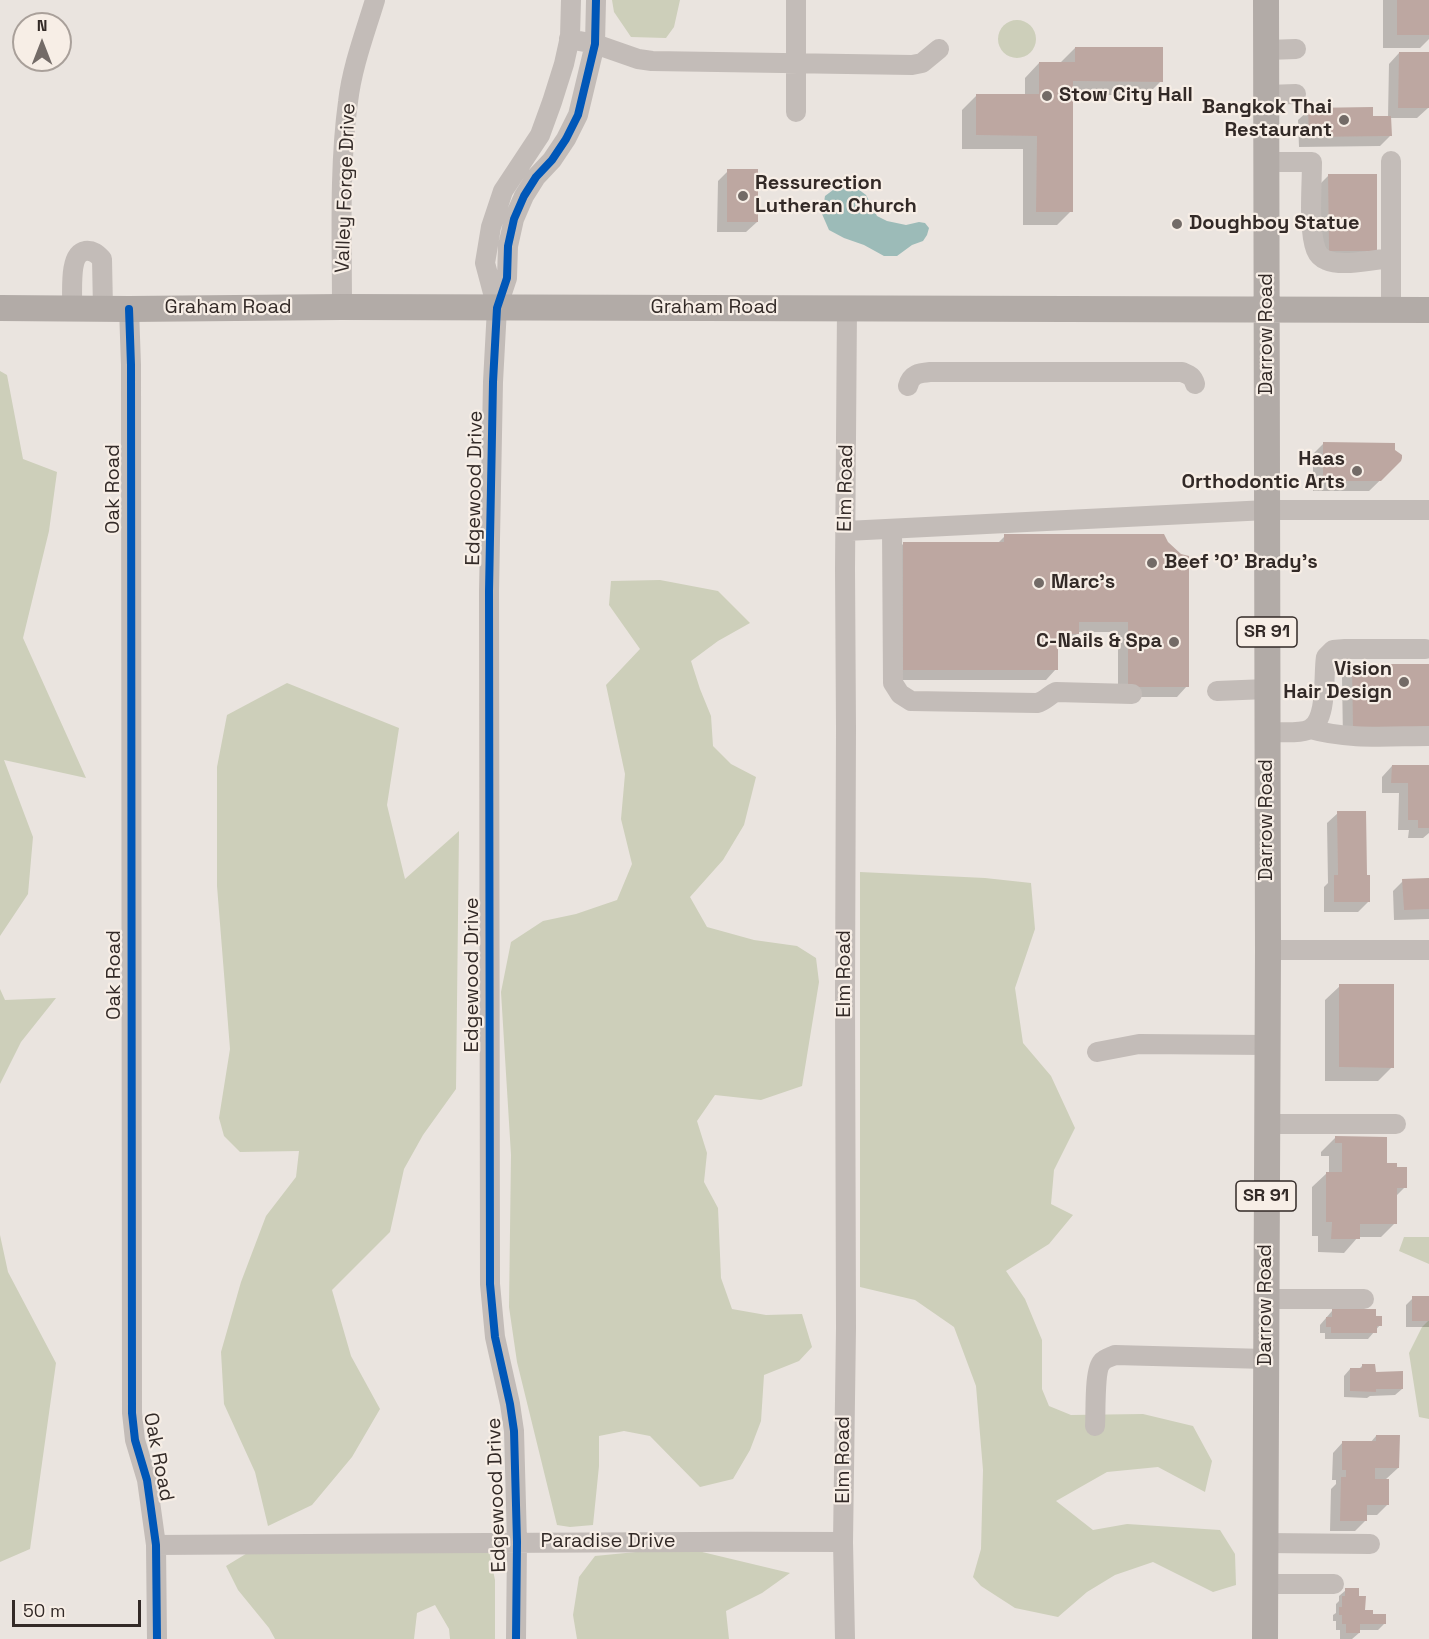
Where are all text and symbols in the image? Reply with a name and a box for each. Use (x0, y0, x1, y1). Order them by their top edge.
north arrow (12, 12, 72, 72)
text: N (37, 15, 47, 36)
place label: Stow City Hall (1059, 84, 1193, 108)
marker: Stow City Hall (1040, 89, 1054, 103)
place label: Bangkok Thai Restaurant (1202, 96, 1332, 143)
street label: Valley Forge Drive (331, 103, 361, 273)
marker: Bangkok Thai Restaurant (1337, 113, 1351, 127)
place label: Ressurection Lutheran Church (755, 172, 917, 219)
marker: Ressurection Lutheran Church (736, 189, 750, 203)
place label: Doughboy Statue (1189, 212, 1359, 236)
marker: Doughboy Statue (1170, 217, 1184, 231)
street label: Darrow Road (1255, 273, 1279, 395)
street label: Graham Road (164, 296, 292, 320)
street label: Graham Road (650, 296, 778, 320)
street label: Edgewood Drive (462, 410, 488, 566)
street label: Oak Road (102, 444, 126, 534)
street label: Elm Road (833, 444, 859, 532)
place label: Haas Orthodontic Arts (1181, 448, 1345, 495)
marker: Haas Orthodontic Arts (1350, 464, 1364, 478)
place label: Beef 'O' Brady's (1164, 551, 1318, 575)
marker: Beef 'O' Brady's (1145, 556, 1159, 570)
place label: Marc's (1051, 571, 1115, 595)
marker: Marc's (1032, 576, 1046, 590)
road number: SR 91 (1237, 617, 1297, 647)
place label: C-Nails & Spa (1036, 630, 1162, 654)
marker: C-Nails & Spa (1167, 635, 1181, 649)
place label: Vision Hair Design (1283, 658, 1392, 705)
marker: Vision Hair Design (1397, 675, 1411, 689)
street label: Darrow Road (1255, 759, 1279, 881)
street label: Edgewood Drive (461, 897, 485, 1053)
street label: Oak Road (103, 930, 127, 1020)
street label: Elm Road (833, 930, 857, 1018)
road number: SR 91 (1236, 1181, 1296, 1211)
street label: Darrow Road (1254, 1244, 1278, 1366)
street label: Oak Road (138, 1411, 178, 1503)
street label: Elm Road (832, 1416, 856, 1504)
street label: Edgewood Drive (482, 1417, 512, 1573)
street label: Paradise Drive (541, 1530, 675, 1554)
scale bar (15, 1588, 144, 1626)
text: 50 m (23, 1599, 65, 1622)

